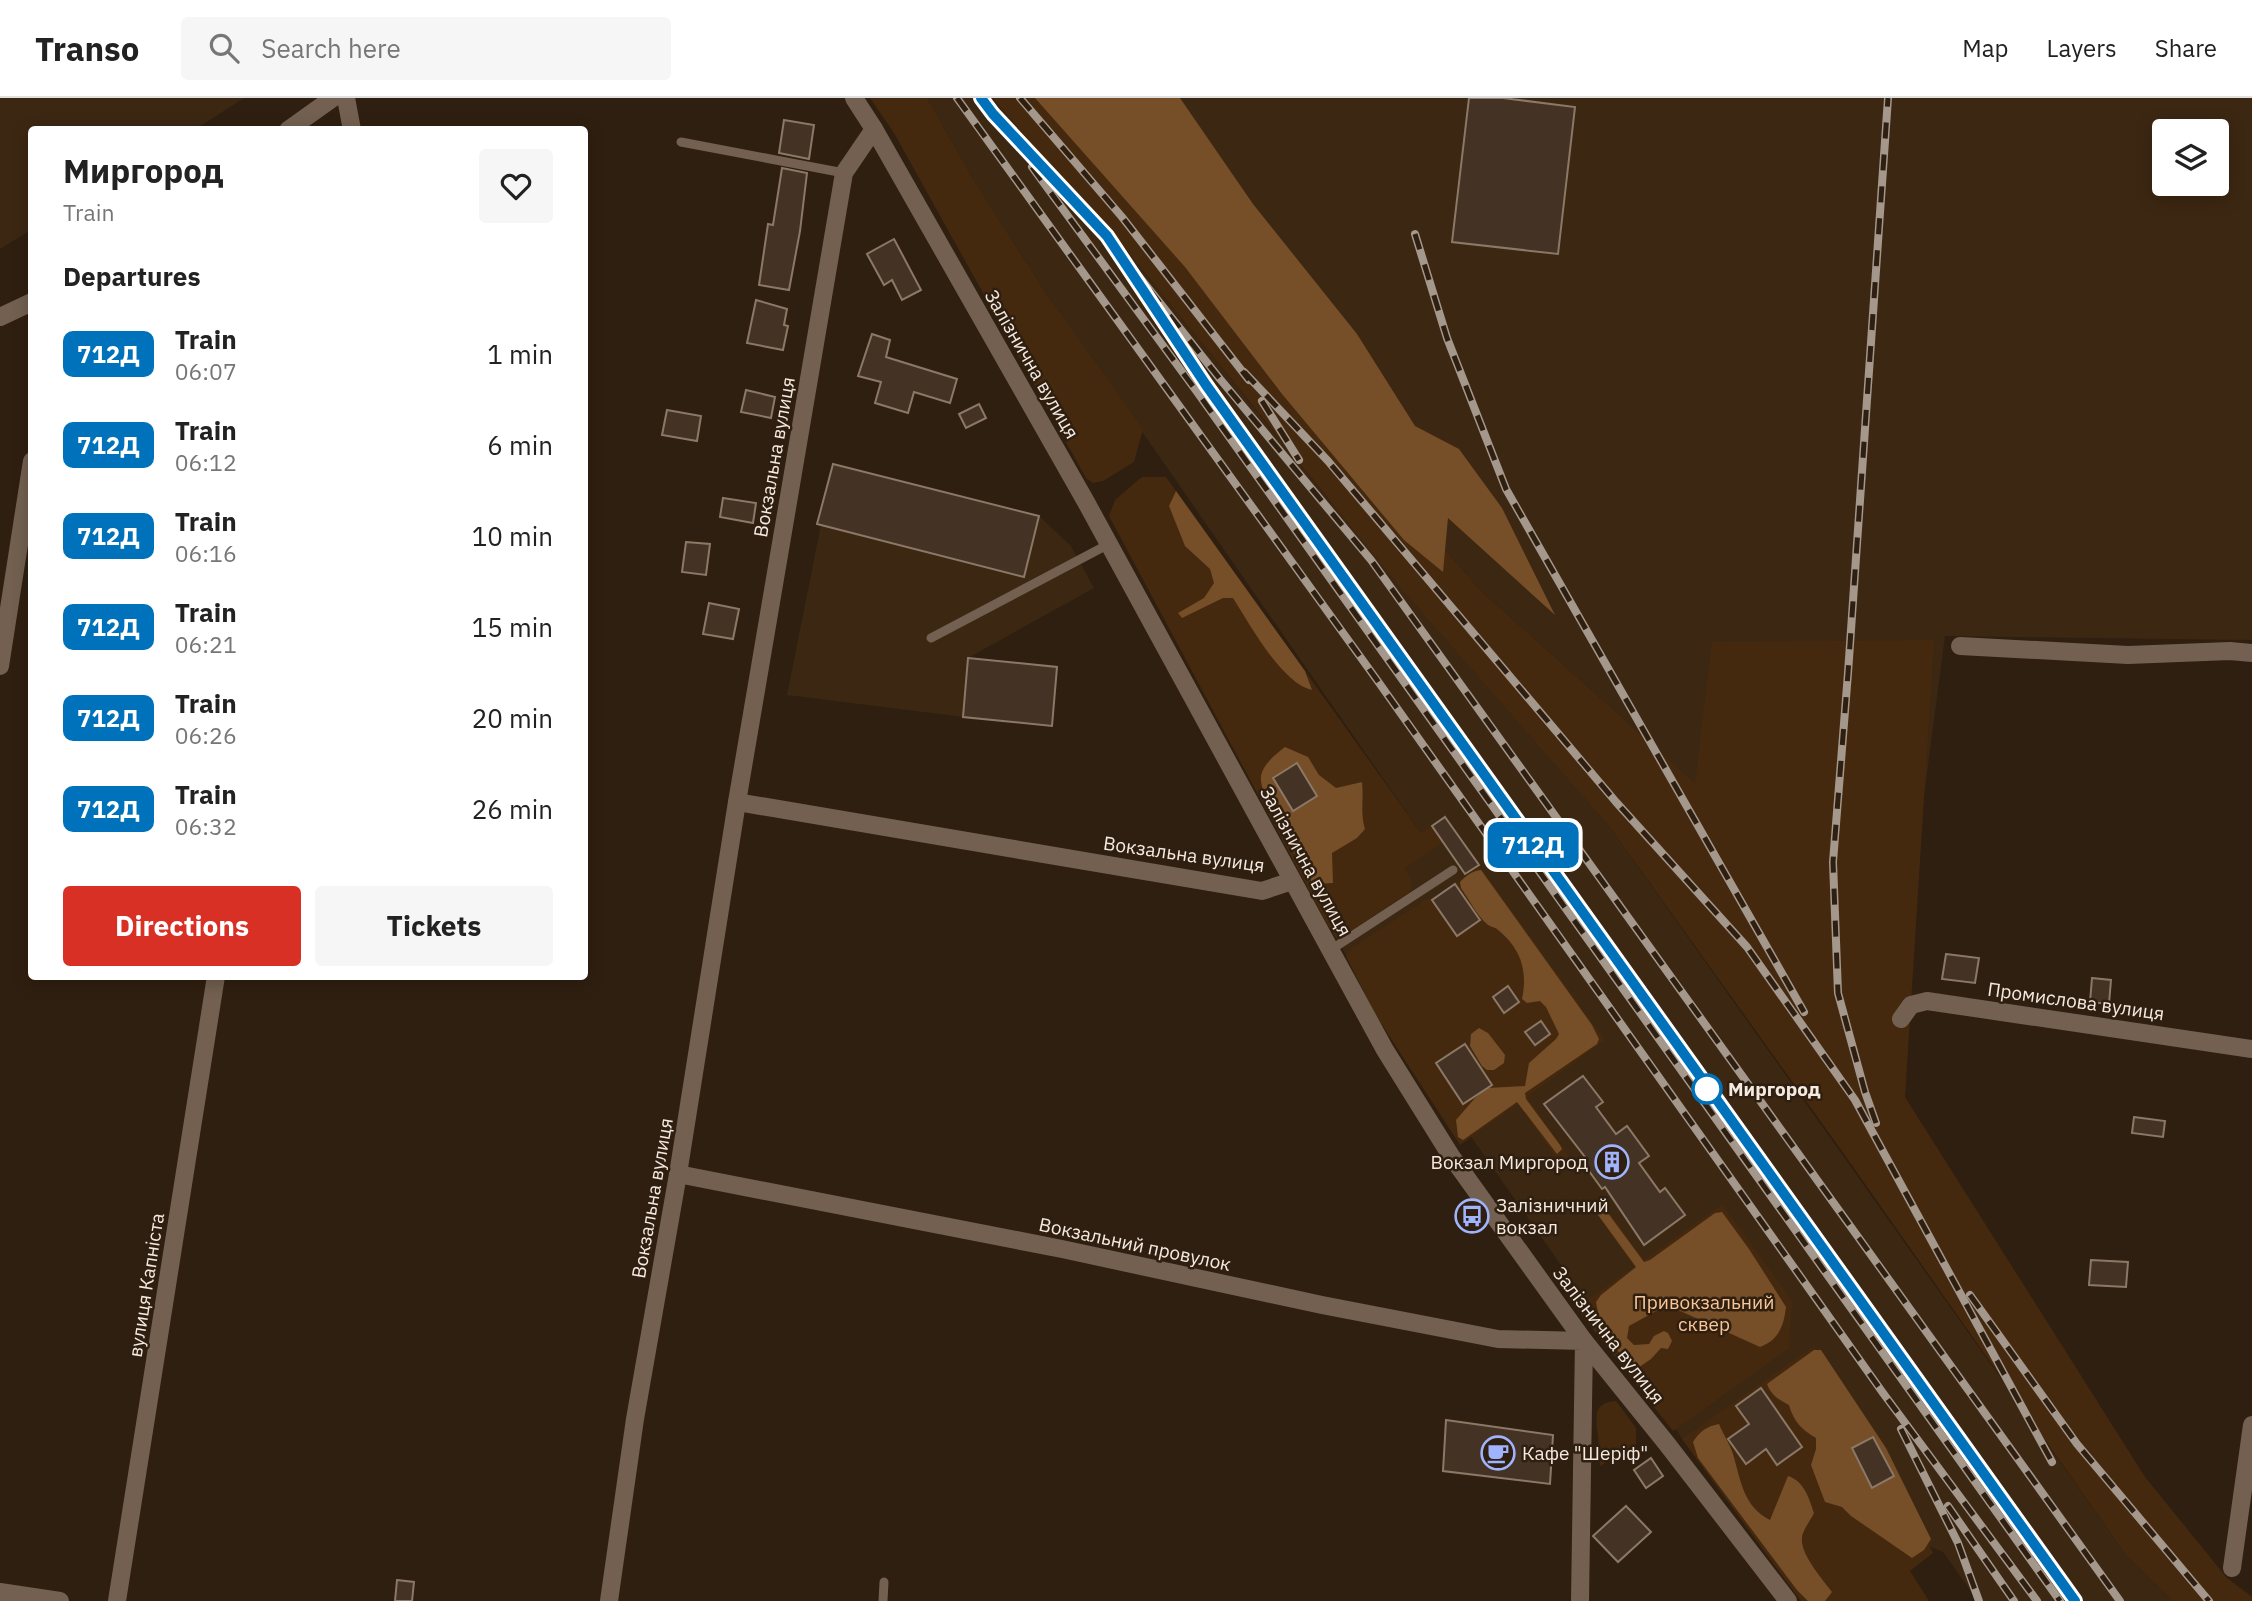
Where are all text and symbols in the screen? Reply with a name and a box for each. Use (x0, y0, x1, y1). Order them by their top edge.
search box (181, 17, 671, 80)
text: Transo (35, 27, 139, 70)
icon: search (205, 29, 243, 67)
text: Search here (261, 31, 401, 65)
text: Map (1962, 32, 2009, 64)
text: Layers (2047, 32, 2117, 64)
text: Share (2155, 32, 2217, 64)
map controls (2152, 119, 2229, 196)
button: layers (2152, 119, 2229, 196)
text: Миргород (63, 149, 224, 192)
button: heart (479, 149, 553, 223)
text: Train (63, 197, 115, 227)
text: Departures (63, 259, 201, 293)
street label: Залізнична вулиця (980, 285, 1084, 443)
text: Train (175, 322, 237, 356)
text: 1 min (487, 337, 553, 371)
text: 712Д (77, 338, 140, 370)
text: 06:07 (175, 356, 237, 386)
street label: Вокзальна вулиця (748, 375, 800, 539)
text: Train (175, 413, 237, 447)
text: 6 min (487, 428, 553, 462)
text: 712Д (77, 429, 140, 461)
text: 06:12 (175, 447, 237, 477)
text: Train (175, 504, 237, 538)
text: 10 min (472, 519, 553, 553)
text: 712Д (77, 520, 140, 552)
text: 06:16 (175, 538, 237, 568)
text: Train (175, 595, 237, 629)
text: 15 min (472, 610, 553, 644)
text: 712Д (77, 611, 140, 643)
text: 06:21 (175, 629, 237, 659)
text: Train (175, 686, 237, 720)
text: 20 min (472, 701, 553, 735)
text: 712Д (77, 702, 140, 734)
text: 06:26 (175, 720, 237, 750)
text: Train (175, 777, 237, 811)
street label: Залізнична вулиця (1255, 782, 1357, 940)
text: 26 min (472, 792, 553, 826)
text: 712Д (77, 793, 140, 825)
text: 06:32 (175, 811, 237, 841)
line badge: 712Д (1484, 822, 1582, 868)
text: 712Д (1502, 829, 1564, 861)
street label: Вокзальна вулиця (1102, 831, 1266, 877)
button: Directions (63, 886, 301, 966)
button: Tickets (315, 886, 553, 966)
street label: Промислова вулиця (1986, 977, 2166, 1025)
marker: Миргород (1692, 1074, 1722, 1104)
place label: Миргород (1728, 1077, 1821, 1101)
street label: Вокзальна вулиця (626, 1116, 678, 1280)
building icon: Вокзал Миргород (1593, 1143, 1631, 1181)
place label: Вокзал Миргород (1431, 1150, 1588, 1174)
place label: Залізничний вокзал (1496, 1193, 1609, 1239)
bus stop icon: Залізничний вокзал (1453, 1197, 1491, 1235)
street label: вулиця Капніста (123, 1211, 169, 1359)
street label: Вокзальний провулок (1037, 1212, 1233, 1276)
street label: Залізнична вулиця (1548, 1261, 1670, 1409)
park label: Привокзальний сквер (1634, 1290, 1774, 1336)
cafe icon: Кафе "Шеріф" (1479, 1434, 1517, 1472)
place label: Кафе "Шеріф" (1522, 1441, 1648, 1465)

